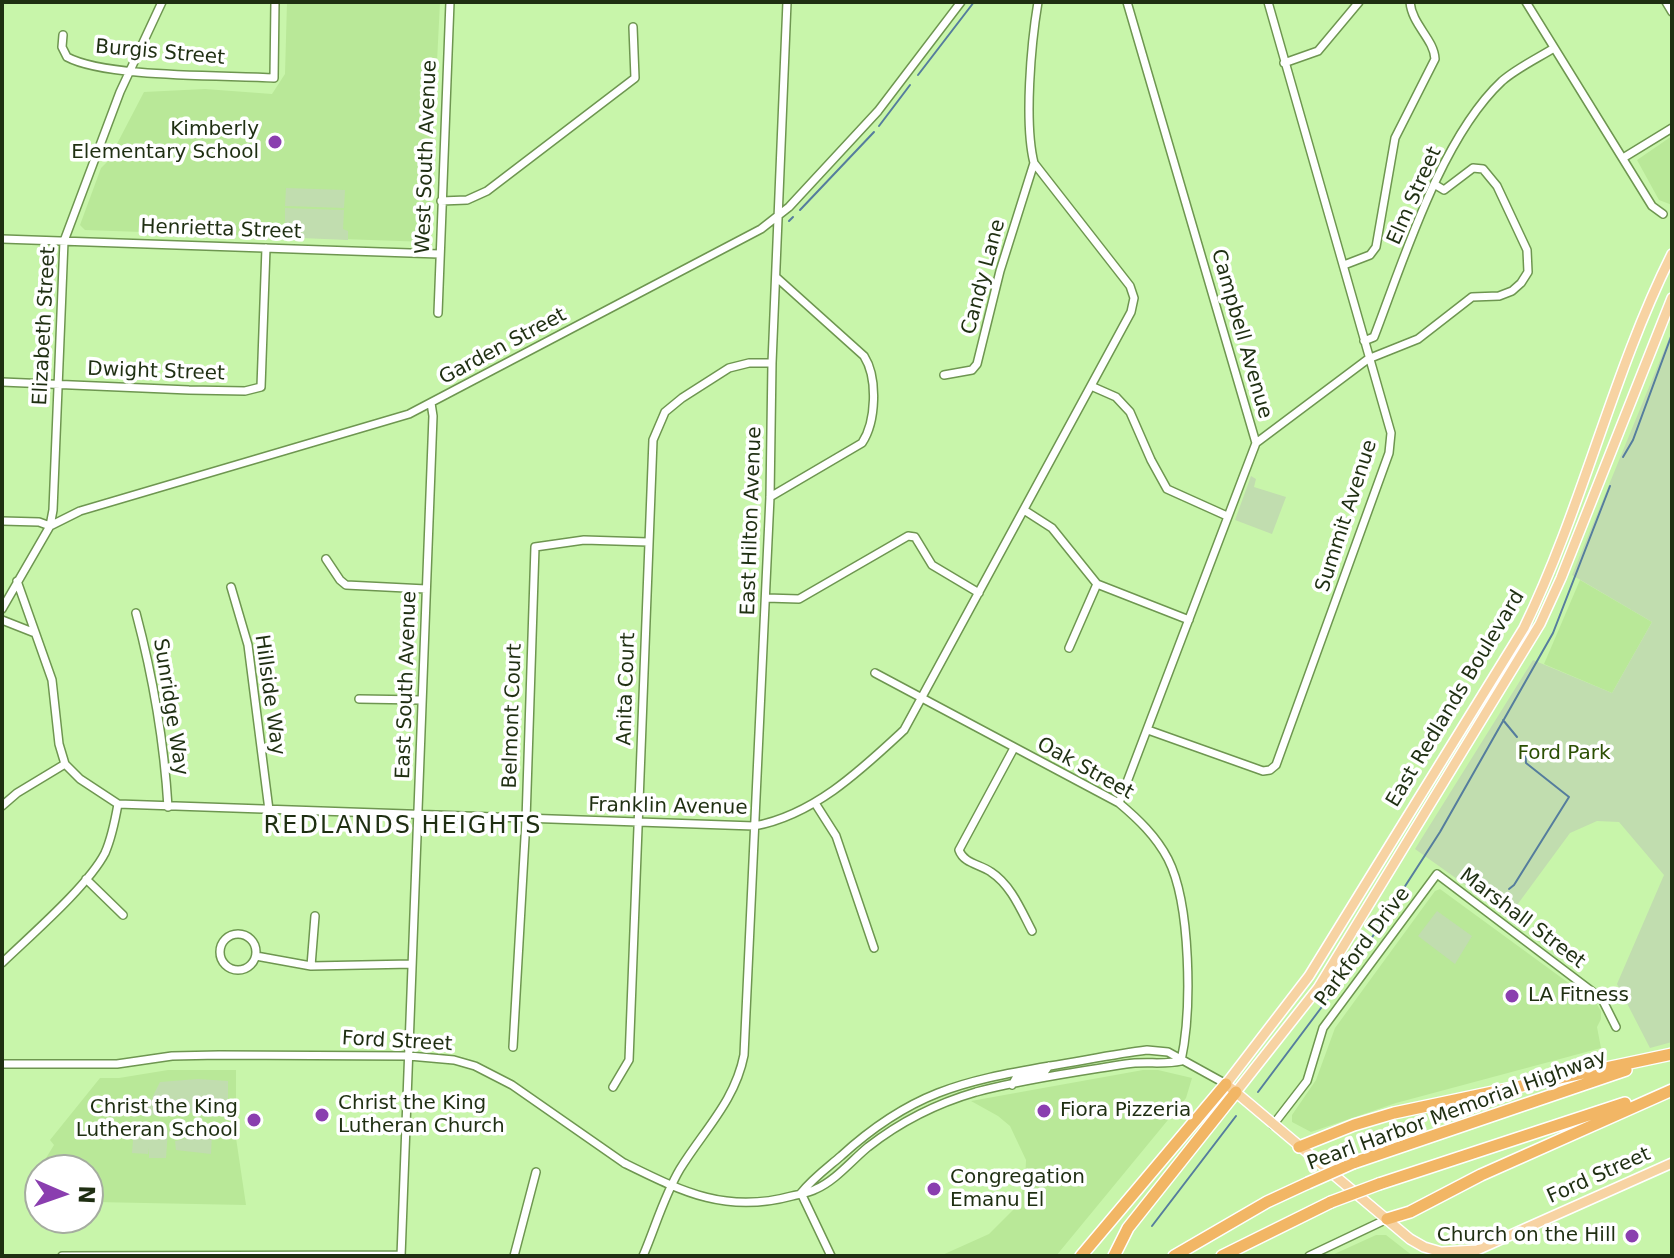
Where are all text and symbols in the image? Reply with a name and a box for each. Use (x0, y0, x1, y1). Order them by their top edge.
street label: Burgis Street (94, 35, 226, 71)
street label: West South Avenue (412, 59, 442, 255)
place label: Kimberly Elementary School (71, 118, 259, 165)
marker: Kimberly Elementary School (266, 133, 284, 151)
street label: Elm Street (1383, 143, 1447, 249)
street label: Henrietta Street (140, 215, 302, 245)
street label: Candy Lane (957, 217, 1011, 337)
street label: Elizabeth Street (29, 246, 61, 406)
street label: Campbell Avenue (1205, 246, 1277, 422)
street label: Garden Street (435, 303, 571, 391)
street label: Dwight Street (87, 358, 225, 386)
street label: East Hilton Avenue (737, 426, 767, 616)
street label: Summit Avenue (1311, 437, 1383, 595)
street label: East Redlands Boulevard (1382, 586, 1530, 812)
street label: East South Avenue (392, 590, 422, 780)
street label: Anita Court (613, 632, 641, 746)
street label: Hillside Way (249, 633, 289, 757)
street label: Sunridge Way (147, 637, 193, 777)
street label: Belmont Court (498, 643, 528, 789)
street label: Oak Street (1033, 733, 1137, 805)
park label: Ford Park (1517, 742, 1611, 766)
street label: Franklin Avenue (588, 794, 748, 820)
district label: REDLANDS HEIGHTS (264, 813, 542, 841)
street label: Marshall Street (1454, 864, 1590, 974)
street label: Parkford Drive (1310, 883, 1416, 1011)
place label: LA Fitness (1528, 984, 1629, 1008)
marker: LA Fitness (1503, 987, 1521, 1005)
street label: Ford Street (341, 1027, 453, 1057)
street label: Pearl Harbor Memorial Highway (1304, 1046, 1610, 1176)
place label: Christ the King Lutheran Church (338, 1092, 505, 1139)
place label: Christ the King Lutheran School (76, 1096, 238, 1143)
place label: Fiora Pizzeria (1060, 1099, 1191, 1123)
marker: Fiora Pizzeria (1035, 1102, 1053, 1120)
marker: Christ the King Lutheran Church (313, 1106, 331, 1124)
marker: Christ the King Lutheran School (245, 1111, 263, 1129)
street label: Ford Street (1544, 1143, 1654, 1209)
north arrow (24, 1154, 104, 1234)
place label: Congregation Emanu El (950, 1166, 1085, 1213)
marker: Congregation Emanu El (925, 1180, 943, 1198)
text: N (74, 1185, 99, 1204)
place label: Church on the Hill (1437, 1224, 1616, 1248)
marker: Church on the Hill (1623, 1227, 1641, 1245)

